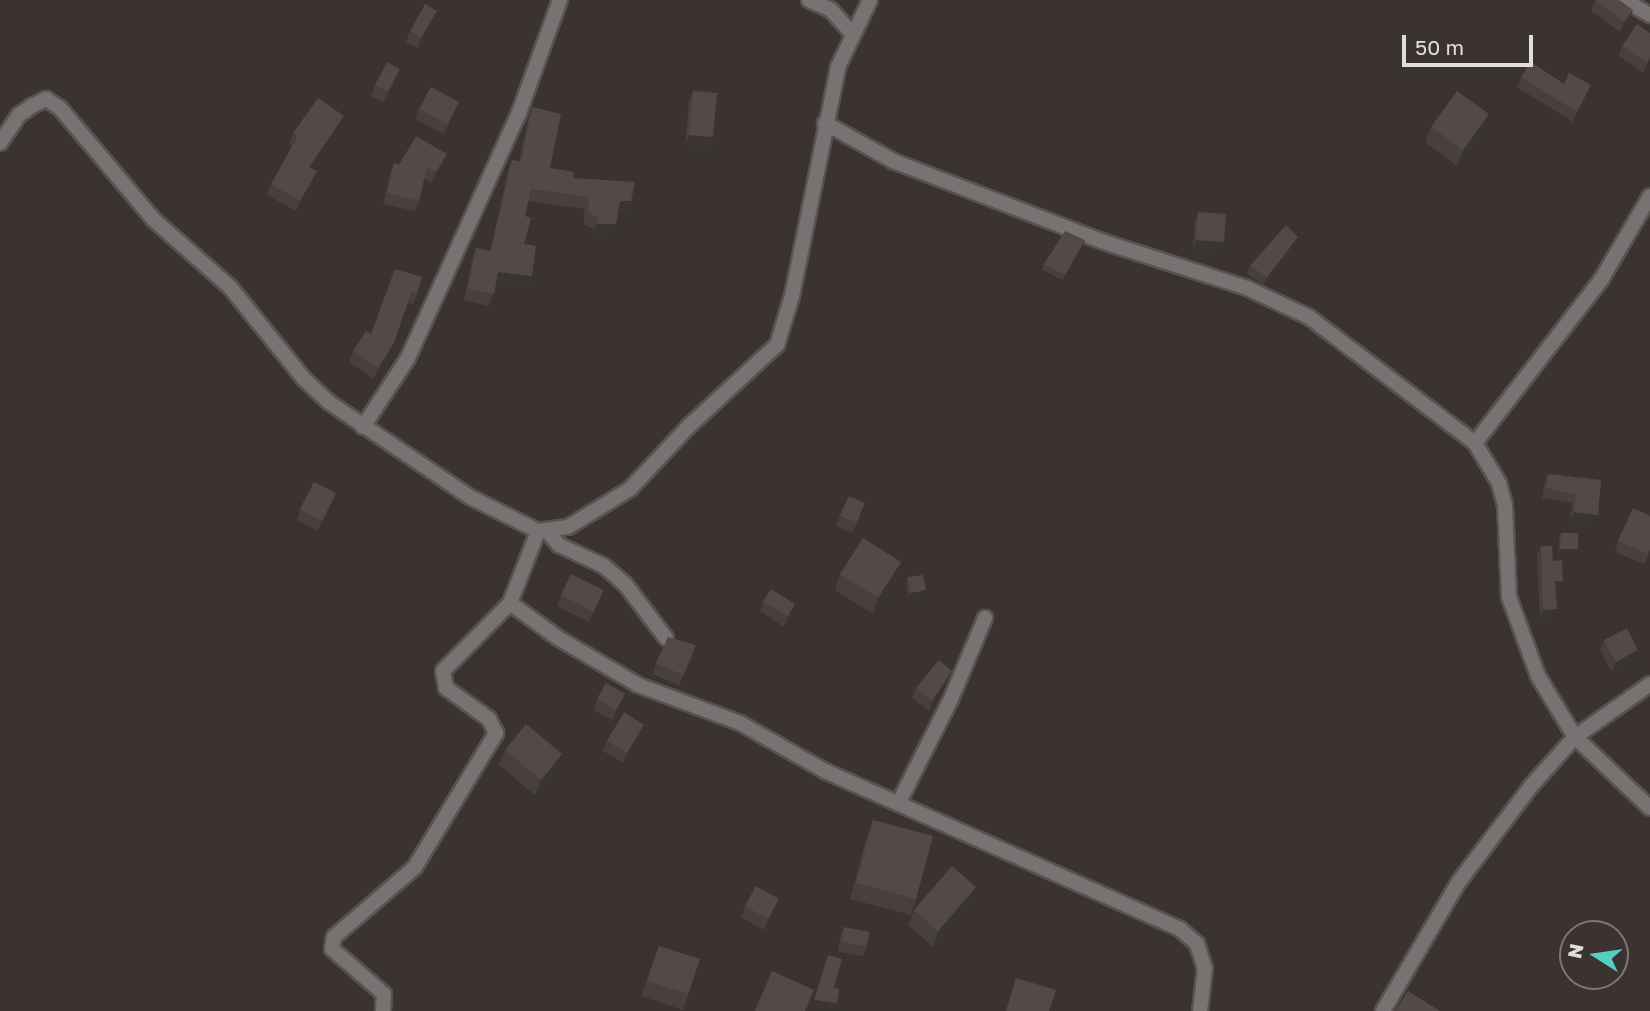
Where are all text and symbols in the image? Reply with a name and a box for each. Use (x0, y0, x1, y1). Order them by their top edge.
scale bar (1405, 21, 1536, 65)
text: 50 m (1415, 34, 1464, 60)
north arrow (1559, 920, 1629, 990)
text: N (1562, 941, 1588, 960)

